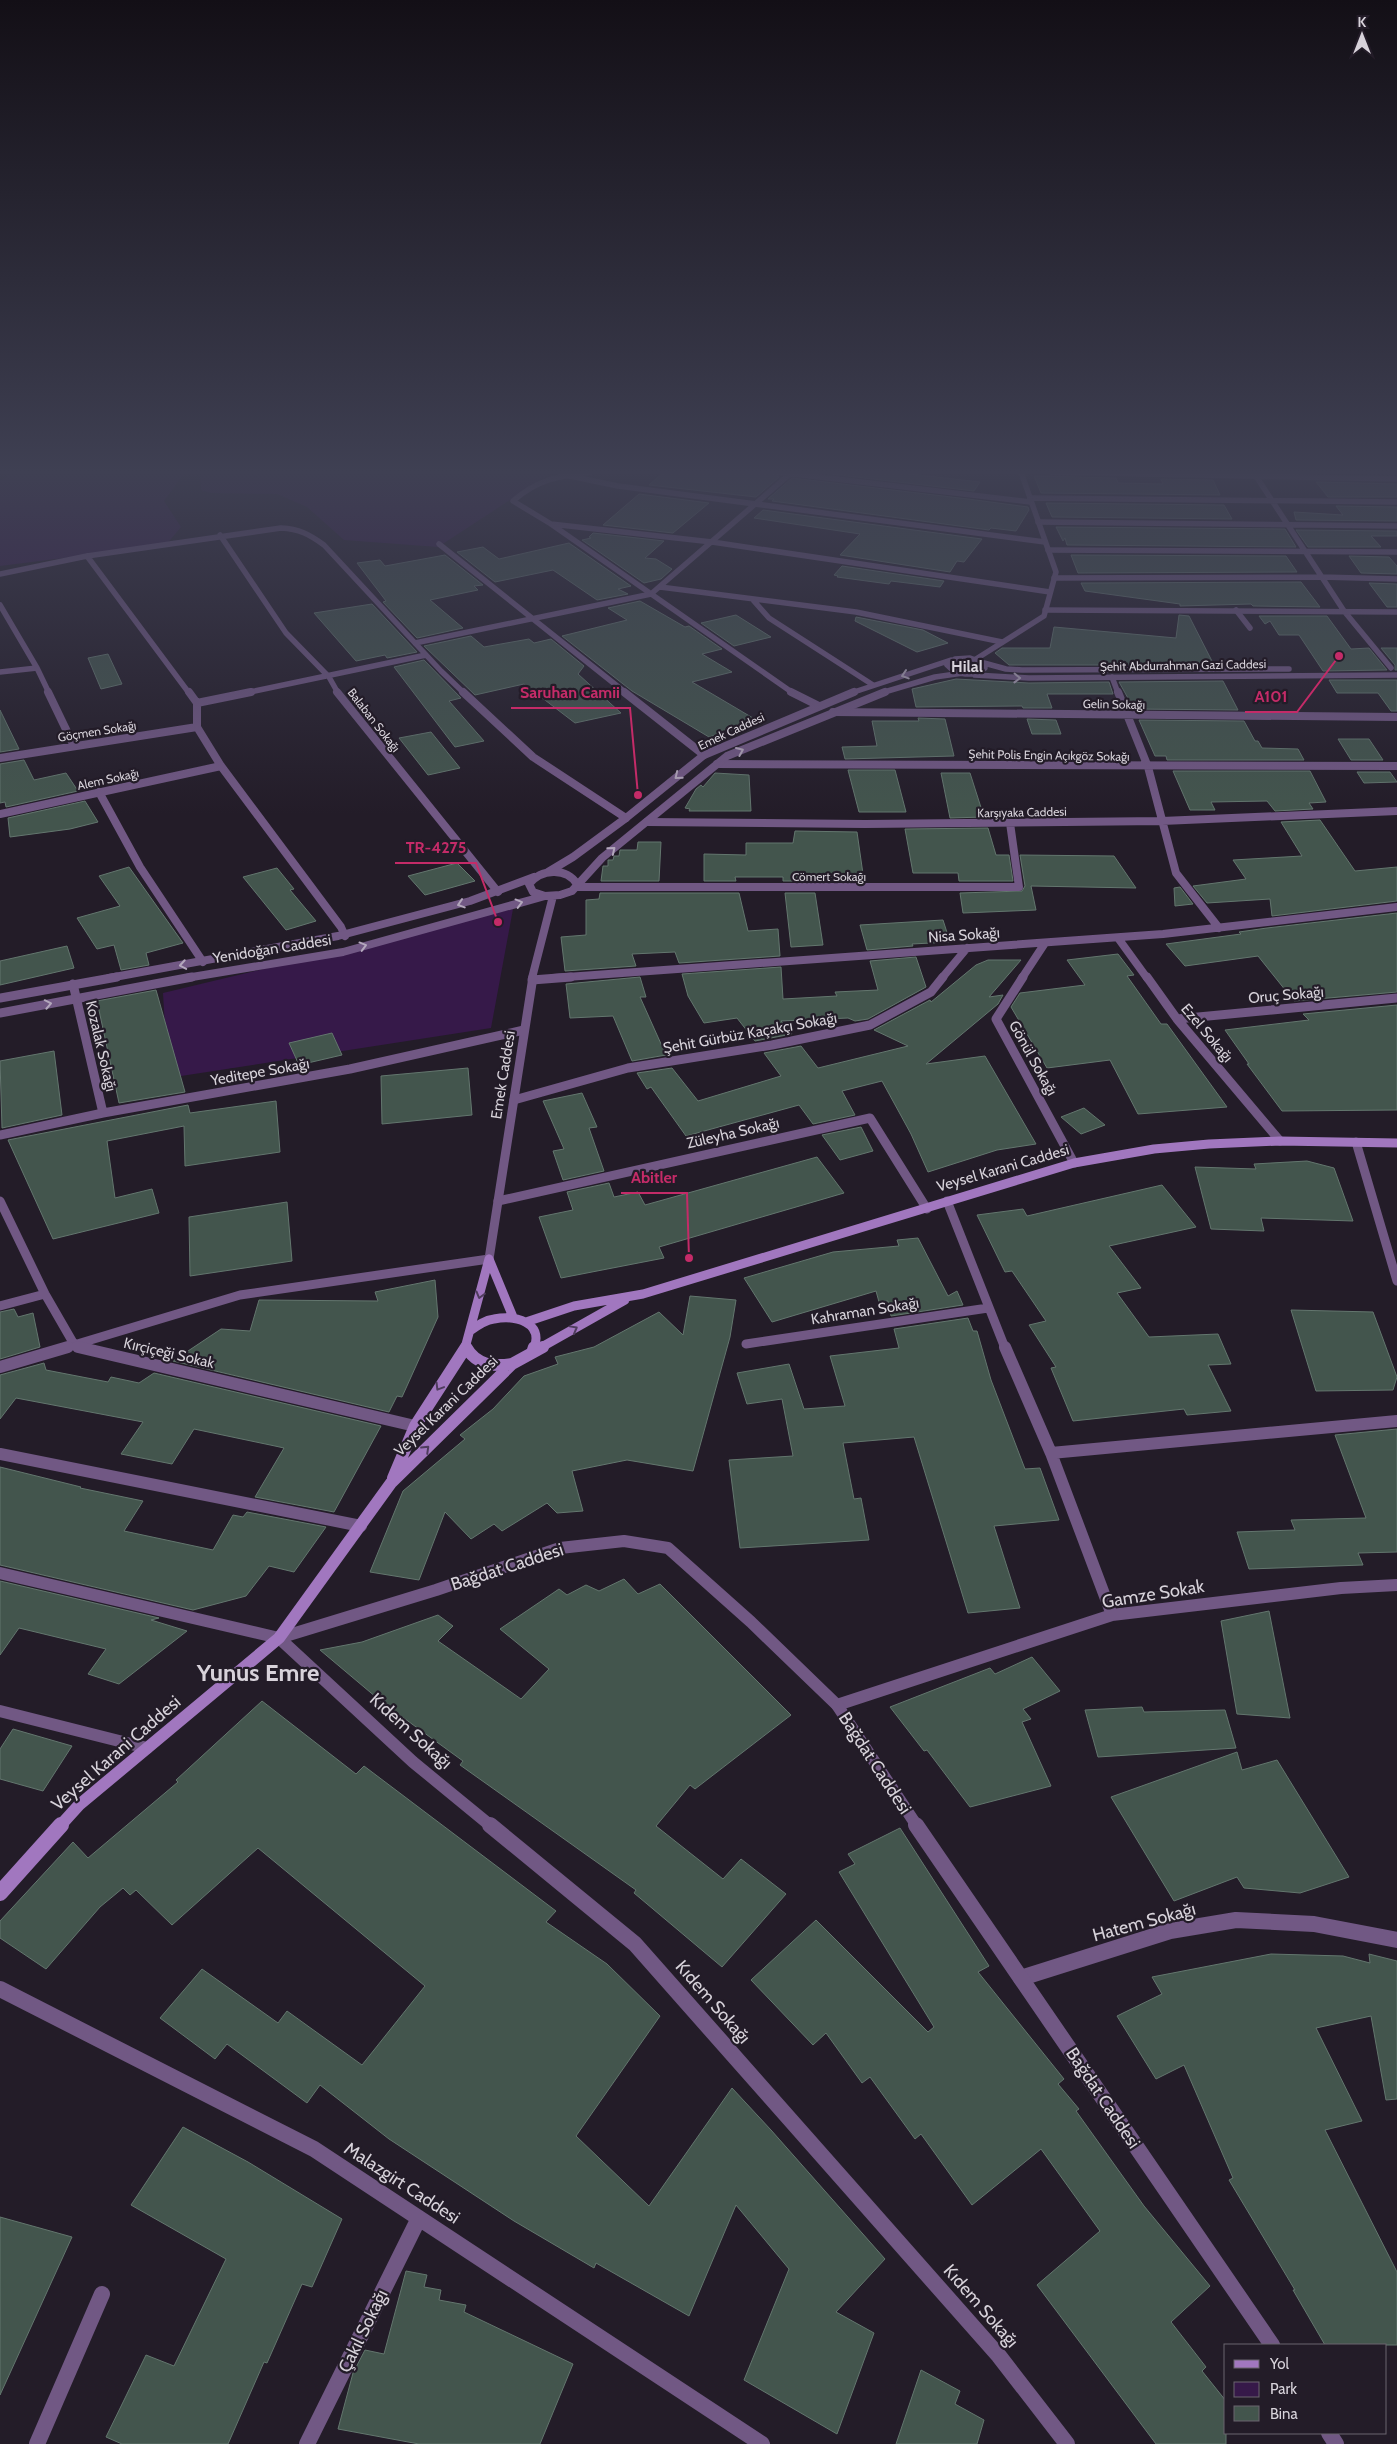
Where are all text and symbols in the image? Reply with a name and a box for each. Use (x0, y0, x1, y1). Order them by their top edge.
north arrow (1337, 10, 1387, 60)
text: K (1358, 13, 1367, 31)
street label: Şehit Abdurrahman Gazi Caddesi (1100, 656, 1266, 674)
district label: Hilal (951, 657, 983, 676)
one-way arrow (901, 669, 910, 679)
one-way arrow (1014, 673, 1022, 683)
callout: Saruhan Camii (511, 677, 630, 708)
callout: A101 (1245, 681, 1297, 712)
text: Saruhan Camii (520, 683, 620, 702)
street label: Balaban Sokağı (345, 685, 403, 755)
text: A101 (1255, 687, 1287, 706)
street label: Gelin Sokağı (1083, 696, 1145, 712)
street label: Emek Caddesi (695, 709, 767, 753)
street label: Göçmen Sokağı (57, 717, 137, 745)
one-way arrow (735, 746, 744, 757)
street label: Şehit Polis Engin Açıkgöz Sokağı (968, 746, 1130, 764)
street label: Alem Sokağı (76, 765, 140, 793)
one-way arrow (675, 771, 684, 779)
street label: Karşıyaka Caddesi (977, 804, 1067, 820)
callout: TR-4275 (395, 832, 476, 863)
text: TR-4275 (406, 838, 466, 857)
one-way arrow (606, 847, 615, 855)
street label: Cömert Sokağı (792, 869, 866, 884)
one-way arrow (458, 898, 466, 908)
one-way arrow (515, 898, 523, 908)
street label: Nisa Sokağı (928, 924, 1000, 946)
street label: Yenidoğan Caddesi (211, 931, 332, 967)
one-way arrow (358, 942, 366, 952)
one-way arrow (179, 959, 187, 970)
street label: Oruç Sokağı (1247, 983, 1325, 1007)
one-way arrow (43, 999, 52, 1009)
street label: Kozalak Sokağı (82, 999, 120, 1093)
street label: Ezel Sokağı (1177, 1000, 1237, 1066)
street label: Şehit Gürbüz Kaçakçı Sokağı (662, 1009, 838, 1057)
street label: Gönül Sokağı (1005, 1017, 1061, 1099)
street label: Emek Caddesi (487, 1030, 519, 1120)
street label: Yeditepe Sokağı (208, 1054, 311, 1090)
street label: Züleyha Sokağı (685, 1114, 781, 1152)
street label: Veysel Karani Caddesi (935, 1140, 1071, 1196)
callout: Abitler (621, 1162, 687, 1193)
text: Abitler (631, 1168, 678, 1187)
one-way arrow (475, 1291, 485, 1299)
street label: Kahraman Sokağı (810, 1294, 920, 1328)
one-way arrow (569, 1325, 578, 1335)
street label: Kırçiçeği Sokak (122, 1334, 216, 1372)
street label: Veysel Karani Caddesi (391, 1352, 501, 1460)
one-way arrow (436, 1381, 445, 1390)
one-way arrow (420, 1446, 429, 1455)
street label: Bağdat Caddesi (448, 1538, 566, 1596)
street label: Gamze Sokak (1100, 1575, 1207, 1613)
district label: Yunus Emre (196, 1658, 319, 1687)
street label: Kıdem Sokağı (365, 1688, 457, 1774)
street label: Veysel Karani Caddesi (47, 1691, 185, 1815)
street label: Bağdat Caddesi (834, 1708, 916, 1818)
street label: Hatem Sokağı (1090, 1898, 1198, 1946)
street label: Kıdem Sokağı (671, 1956, 755, 2048)
street label: Bağdat Caddesi (1061, 2043, 1145, 2153)
street label: Malazgirt Caddesi (340, 2137, 464, 2229)
street label: Kıdem Sokağı (939, 2260, 1023, 2352)
street label: Çakıl Sokağı (333, 2286, 393, 2376)
legend (1224, 2344, 1387, 2434)
text: Yol (1269, 2355, 1289, 2373)
text: Park (1270, 2380, 1297, 2398)
text: Bina (1270, 2405, 1298, 2423)

